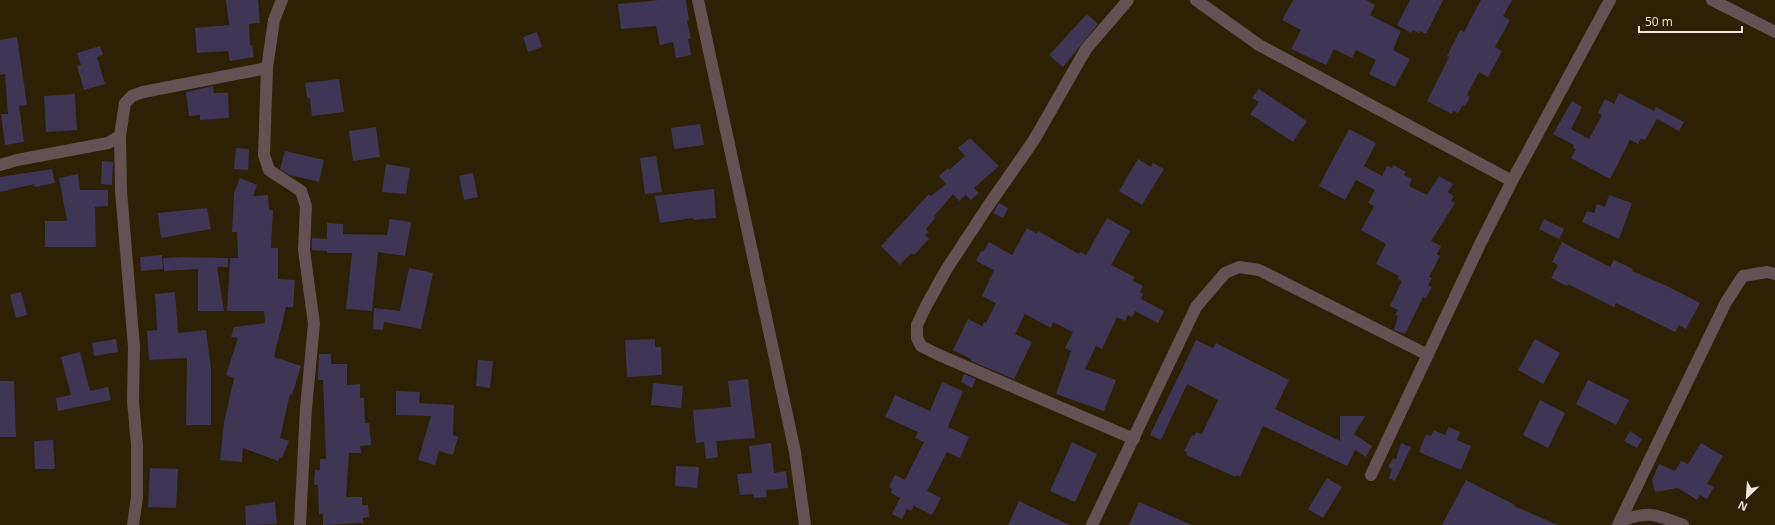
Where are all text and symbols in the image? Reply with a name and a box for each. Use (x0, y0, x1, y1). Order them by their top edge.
scale bar (1639, 8, 1742, 34)
text: 50 m (1645, 13, 1673, 30)
north arrow (1727, 477, 1767, 517)
text: N (1735, 498, 1750, 515)

